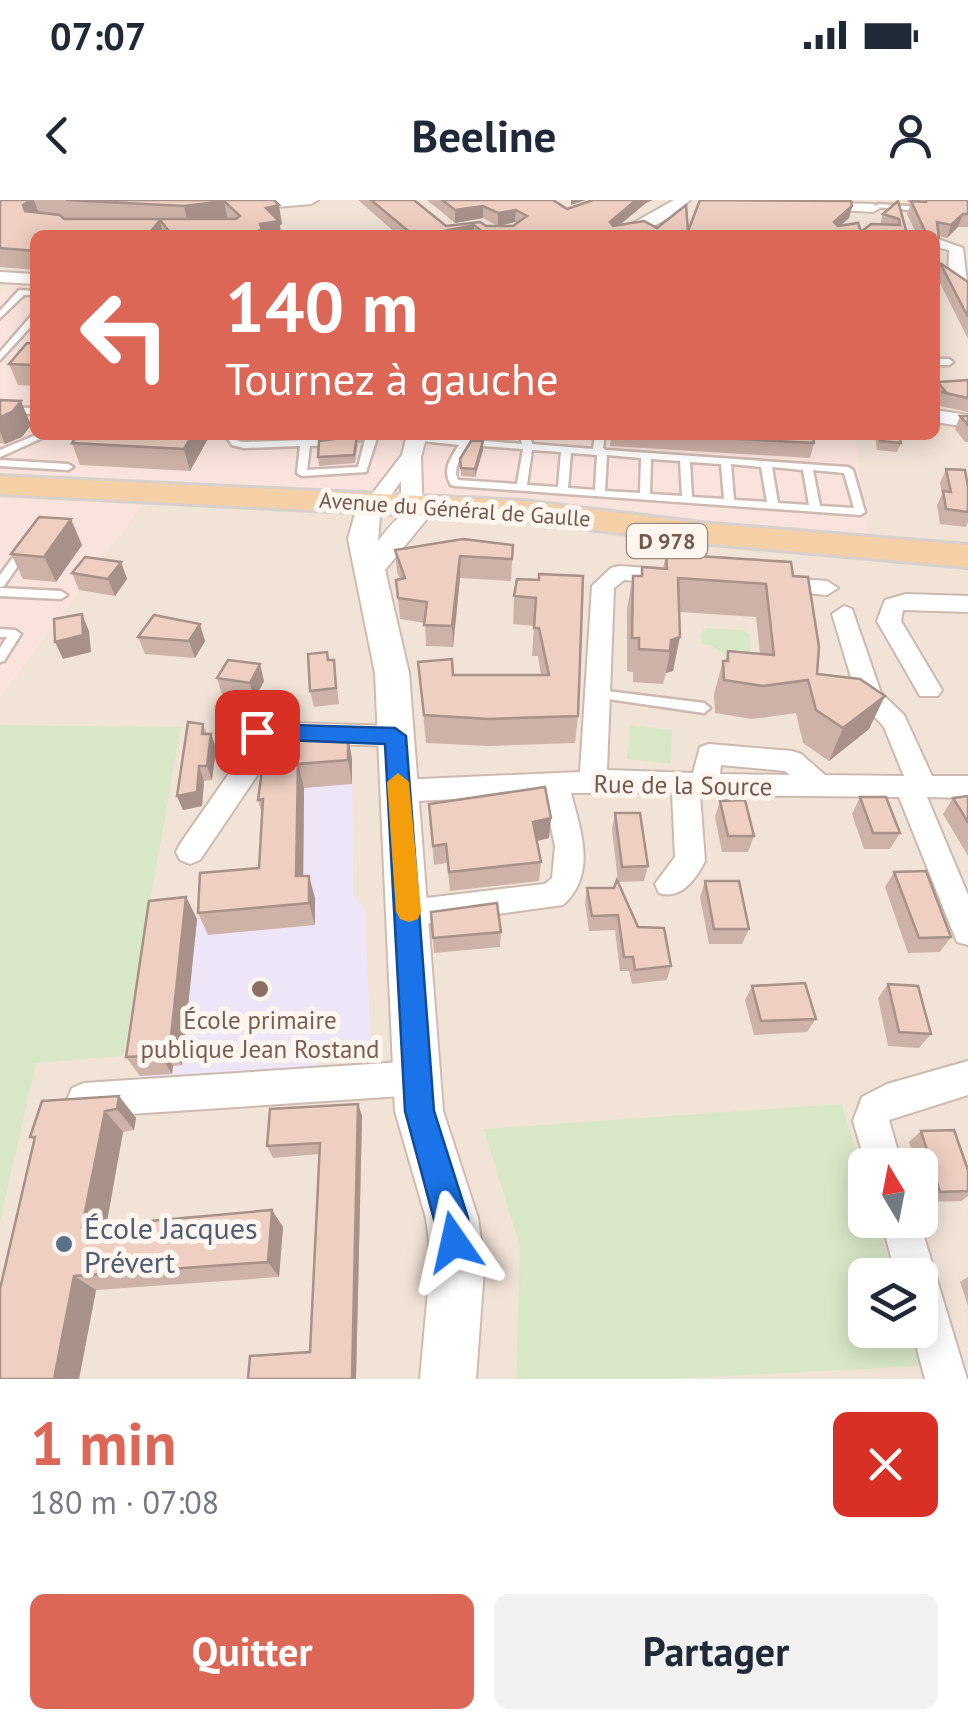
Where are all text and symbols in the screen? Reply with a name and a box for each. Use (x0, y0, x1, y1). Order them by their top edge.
text: 07:07 (50, 11, 146, 60)
text: Beeline (412, 106, 556, 164)
icon: back (30, 108, 85, 163)
icon: person (883, 108, 938, 163)
text: 140 m (225, 261, 418, 351)
icon: left (60, 270, 190, 400)
text: Tournez à gauche (225, 349, 559, 407)
street label: Avenue du Général de Gaulle (318, 486, 592, 532)
road number: D 978 (627, 524, 707, 558)
pin (215, 690, 300, 775)
icon: arrive (230, 705, 285, 760)
street label: Rue de la Source (593, 767, 773, 803)
marker: École primaire publique Jean Rostand (249, 978, 271, 1000)
place label: École primaire publique Jean Rostand (140, 1004, 380, 1065)
north arrow (848, 1148, 938, 1238)
map controls (848, 1148, 938, 1348)
position arrow (402, 1190, 506, 1294)
place label: École Jacques Prévert (84, 1208, 258, 1281)
marker: École Jacques Prévert (53, 1233, 75, 1255)
button: layers (848, 1258, 938, 1348)
text: 1 min (30, 1404, 176, 1482)
button: close (833, 1412, 938, 1517)
text: 180 m · 07:08 (30, 1481, 219, 1523)
button: Quitter (30, 1594, 474, 1709)
button: Partager (494, 1594, 938, 1709)

